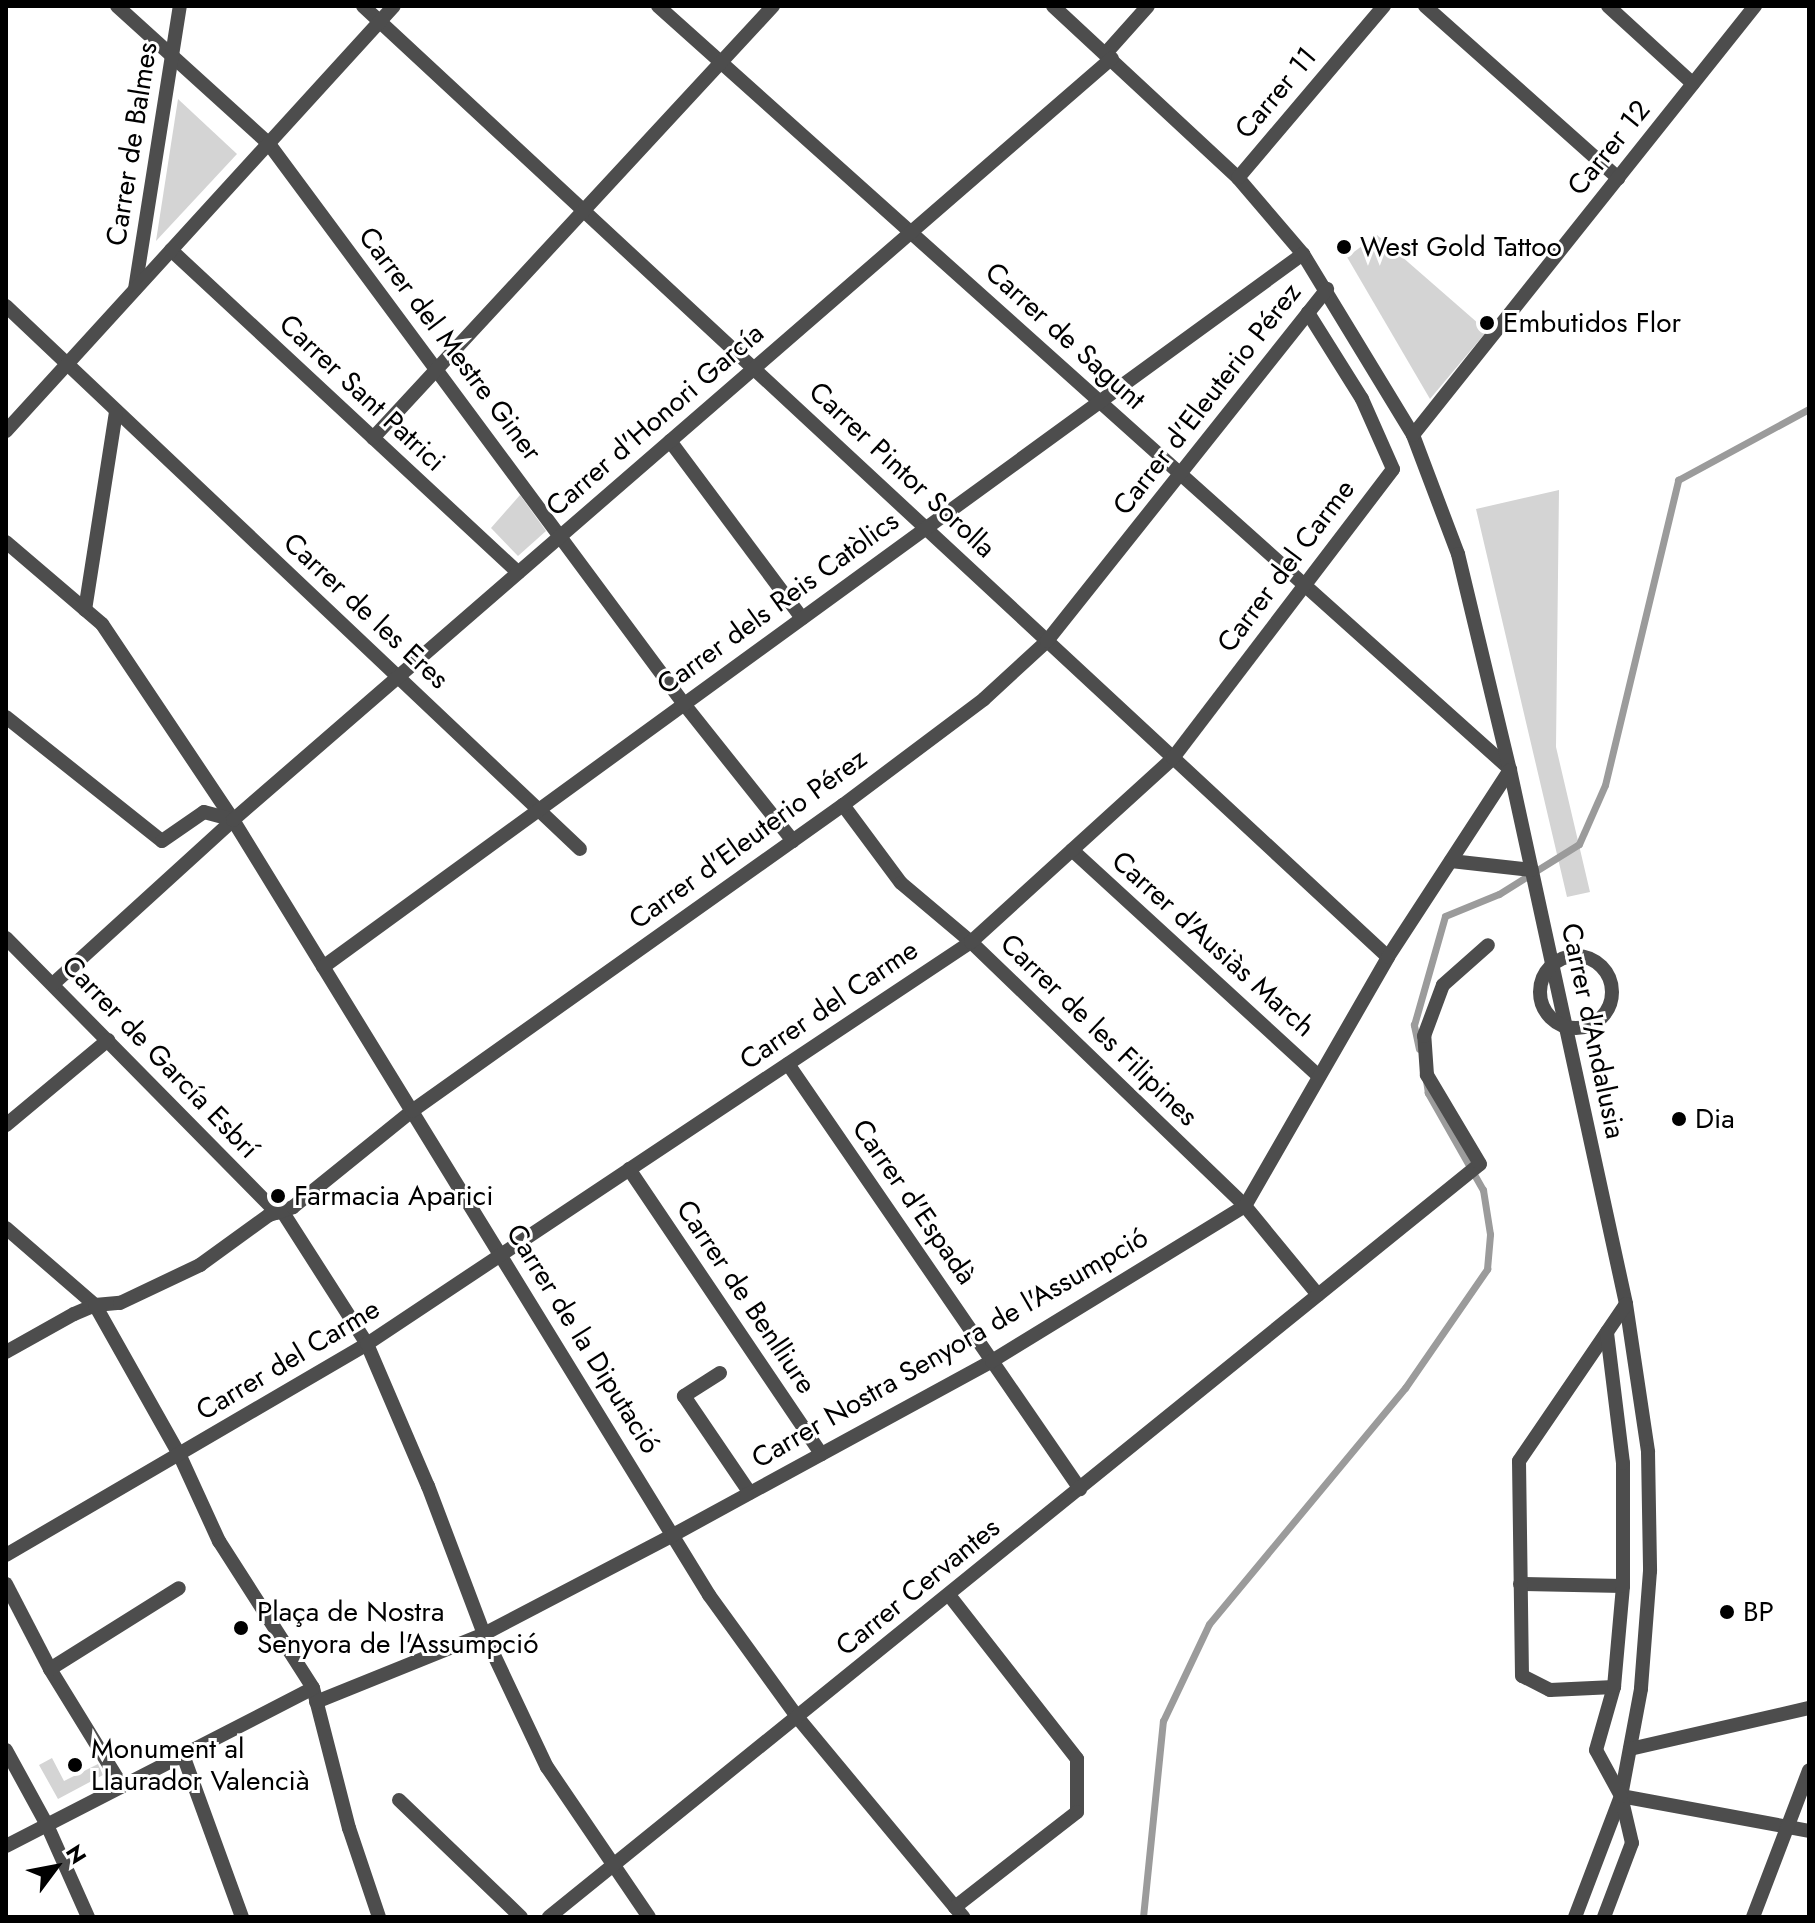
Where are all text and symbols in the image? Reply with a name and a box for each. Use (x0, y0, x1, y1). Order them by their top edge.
street label: Carrer de Balmes (99, 40, 165, 248)
street label: Carrer 11 (1228, 40, 1324, 146)
street label: Carrer 12 (1561, 94, 1657, 202)
street label: Carrer del Mestre Giner (351, 221, 549, 467)
place label: West Gold Tattoo (1360, 230, 1562, 264)
marker: West Gold Tattoo (1335, 238, 1353, 256)
street label: Carrer de Sagunt (978, 255, 1152, 417)
street label: Carrer d'Eleuterio Pérez (1106, 276, 1308, 522)
place label: Embutidos Flor (1503, 306, 1681, 340)
street label: Carrer Sant Patrici (272, 307, 452, 479)
marker: Embutidos Flor (1478, 314, 1496, 332)
street label: Carrer d'Honori García (540, 317, 770, 523)
street label: Carrer Pintor Sorolla (802, 375, 1002, 565)
street label: Carrer del Carme (1210, 473, 1362, 659)
street label: Carrer dels Reis Catòlics (651, 504, 905, 702)
street label: Carrer de les Eres (276, 526, 456, 696)
street label: Carrer d'Eleuterio Pérez (623, 742, 873, 936)
street label: Carrer d'Ausiàs March (1105, 844, 1321, 1044)
street label: Carrer d'Andalusia (1554, 920, 1632, 1142)
street label: Carrer de les Filipines (993, 927, 1205, 1133)
street label: Carrer del Carme (734, 933, 924, 1077)
street label: Carrer de García Esbrí (54, 949, 266, 1165)
place label: Dia (1695, 1102, 1735, 1136)
marker: Dia (1670, 1110, 1688, 1128)
street label: Carrer d'Espadà (845, 1113, 983, 1291)
place label: Farmacia Aparici (294, 1179, 494, 1213)
marker: Farmacia Aparici (269, 1187, 287, 1205)
street label: Carrer de Benlliure (669, 1194, 823, 1400)
street label: Carrer de la Diputació (499, 1218, 667, 1460)
street label: Carrer Nostra Senyora de l'Assumpció (746, 1220, 1154, 1476)
street label: Carrer del Carme (190, 1292, 386, 1428)
street label: Carrer Cervantes (829, 1511, 1007, 1663)
place label: Plaça de Nostra Senyora de l'Assumpció (257, 1595, 538, 1661)
place label: BP (1743, 1595, 1774, 1629)
marker: BP (1718, 1603, 1736, 1621)
marker: Plaça de Nostra Senyora de l'Assumpció (232, 1619, 250, 1637)
place label: Monument al Llaurador Valencià (91, 1732, 309, 1798)
marker: Monument al Llaurador Valencià (66, 1756, 84, 1774)
north arrow (16, 1827, 96, 1907)
text: N (58, 1838, 95, 1870)

